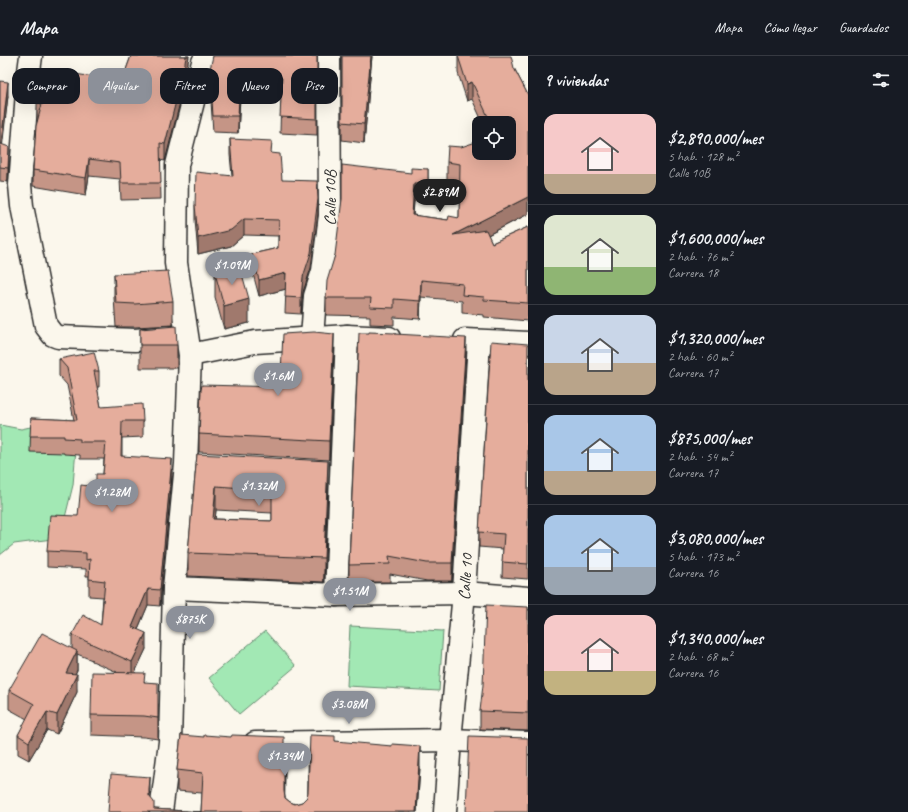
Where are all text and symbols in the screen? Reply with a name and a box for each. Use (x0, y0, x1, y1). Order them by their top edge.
text: Mapa (20, 16, 57, 40)
text: Mapa (715, 19, 742, 36)
text: Cómo llegar (764, 19, 817, 36)
text: Guardados (839, 19, 888, 36)
chip: Comprar (12, 68, 80, 104)
chip: Alquilar (88, 68, 152, 104)
chip: Filtros (160, 68, 219, 104)
chip: Nuevo (227, 68, 283, 104)
chip: Piso (291, 68, 338, 104)
icon: filters (870, 69, 892, 91)
text: 9 viviendas (544, 70, 608, 91)
map controls (472, 116, 516, 160)
button: locate (472, 116, 516, 160)
text: $2,890,000/mes (668, 128, 763, 149)
icon: home (576, 130, 624, 178)
text: 5 hab. · 128 m² (668, 149, 738, 165)
text: Calle 10B (668, 165, 710, 181)
street label: Calle 10B (319, 169, 341, 227)
pin: $2.89M (407, 179, 473, 213)
text: $2.89M (422, 184, 458, 200)
text: $1,600,000/mes (668, 228, 763, 249)
icon: home (576, 231, 624, 279)
text: 2 hab. · 76 m² (668, 249, 732, 265)
pin: $1.09M (199, 252, 265, 286)
text: $1.09M (214, 257, 250, 273)
text: Carrera 18 (668, 265, 718, 281)
text: $1,320,000/mes (668, 328, 763, 349)
icon: home (576, 331, 624, 379)
text: 2 hab. · 60 m² (668, 349, 732, 365)
pin: $1.6M (250, 363, 306, 397)
text: Carrera 17 (668, 365, 718, 381)
text: $1.6M (263, 368, 293, 384)
text: $875,000/mes (668, 428, 752, 449)
icon: home (576, 431, 624, 479)
text: 2 hab. · 54 m² (668, 449, 732, 465)
text: Carrera 17 (668, 465, 718, 481)
pin: $1.32M (226, 473, 292, 507)
text: $1.32M (241, 478, 277, 494)
pin: $1.28M (79, 479, 145, 513)
text: $1.28M (94, 484, 130, 500)
text: $3,080,000/mes (668, 528, 763, 549)
icon: home (576, 531, 624, 579)
text: 5 hab. · 173 m² (668, 549, 738, 565)
street label: Calle 10 (453, 552, 477, 601)
text: Carrera 16 (668, 565, 718, 581)
pin: $1.51M (317, 578, 383, 612)
text: $1.51M (332, 583, 368, 599)
pin: $875K (162, 606, 218, 640)
text: $875K (175, 611, 205, 627)
text: $1,340,000/mes (668, 628, 763, 649)
icon: home (576, 631, 624, 679)
text: 2 hab. · 68 m² (668, 649, 732, 665)
text: Carrera 16 (668, 665, 718, 681)
pin: $3.08M (316, 691, 382, 725)
text: $3.08M (331, 696, 367, 712)
pin: $1.34M (252, 743, 318, 777)
text: $1.34M (267, 748, 303, 764)

